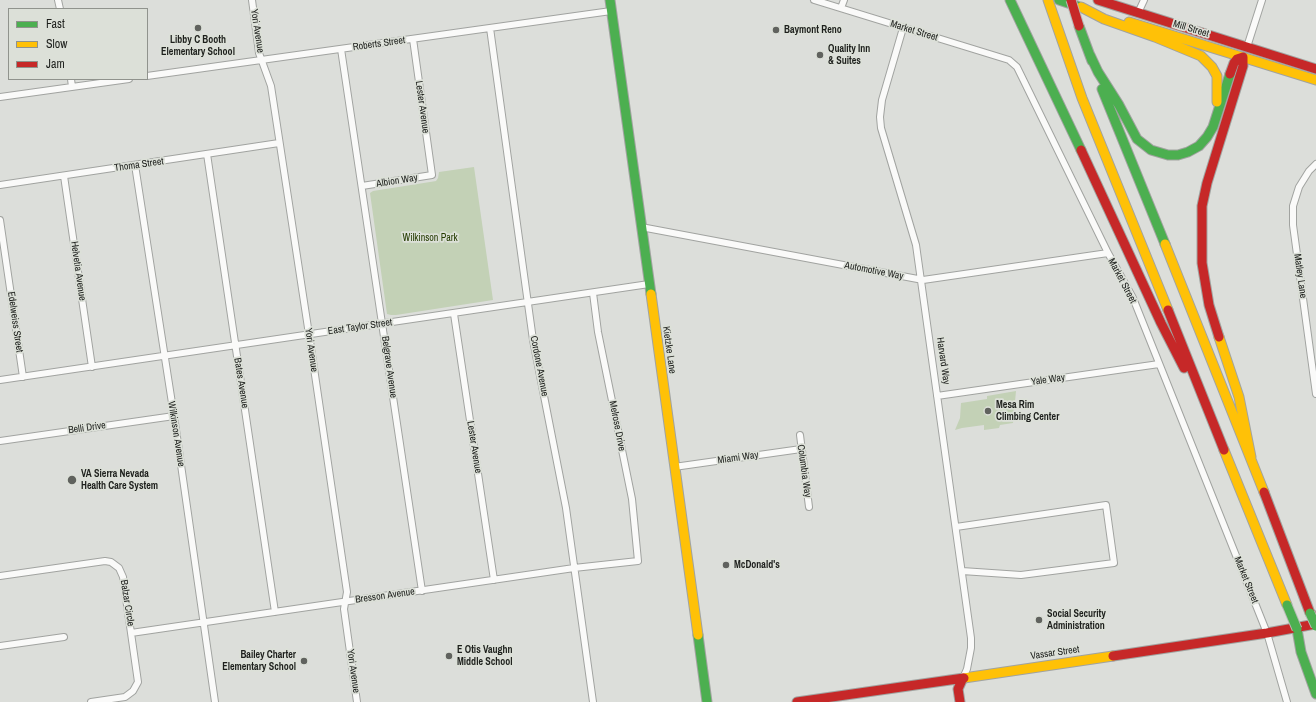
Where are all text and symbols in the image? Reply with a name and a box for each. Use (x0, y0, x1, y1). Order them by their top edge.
legend (8, 8, 148, 80)
street label: Yori Avenue (248, 8, 266, 54)
text: Fast (46, 16, 65, 32)
street label: Market Street (889, 18, 939, 44)
street label: Mill Street (1172, 18, 1210, 40)
marker: Libby C Booth Elementary School (193, 23, 203, 33)
place label: Baymont Reno (784, 24, 842, 36)
marker: Baymont Reno (771, 25, 781, 35)
place label: Libby C Booth Elementary School (161, 34, 235, 58)
street label: Roberts Street (352, 34, 406, 54)
text: Slow (46, 36, 67, 52)
place label: Quality Inn & Suites (828, 43, 870, 66)
marker: Quality Inn & Suites (815, 50, 825, 60)
text: Jam (46, 56, 65, 72)
street label: Lester Avenue (412, 80, 432, 134)
street label: Thoma Street (114, 156, 164, 174)
street label: Albion Way (376, 172, 418, 190)
park label: Wilkinson Park (402, 232, 458, 244)
street label: Helvetia Avenue (68, 240, 88, 302)
street label: Matley Lane (1291, 253, 1309, 299)
street label: Market Street (1105, 256, 1139, 306)
street label: Automotive Way (843, 259, 905, 283)
street label: Edelweiss Street (5, 291, 25, 353)
street label: East Taylor Street (327, 317, 393, 337)
street label: Kietzke Lane (660, 325, 678, 375)
street label: Yori Avenue (302, 327, 320, 373)
street label: Belgrave Avenue (379, 335, 399, 399)
street label: Cordone Avenue (527, 335, 551, 397)
street label: Harvard Way (934, 337, 952, 385)
street label: Bates Avenue (231, 357, 251, 409)
street label: Yale Way (1030, 372, 1066, 388)
place label: Mesa Rim Climbing Center (996, 399, 1059, 422)
street label: Wilkinson Avenue (165, 400, 187, 468)
street label: Melrose Drive (606, 400, 628, 452)
marker: Mesa Rim Climbing Center (983, 406, 993, 416)
street label: Belli Drive (67, 419, 107, 437)
street label: Lester Avenue (464, 420, 484, 474)
street label: Columbia Way (794, 444, 814, 498)
street label: Miami Way (717, 449, 759, 467)
place label: VA Sierra Nevada Health Care System (81, 468, 158, 492)
marker: VA Sierra Nevada Health Care System (66, 474, 78, 486)
street label: Market Street (1231, 555, 1261, 605)
place label: McDonald's (734, 559, 780, 571)
marker: McDonald's (721, 560, 731, 570)
street label: Balzar Circle (117, 579, 137, 627)
street label: Bresson Avenue (354, 586, 416, 606)
place label: Social Security Administration (1047, 608, 1106, 632)
marker: Social Security Administration (1034, 615, 1044, 625)
place label: E Otis Vaughn Middle School (457, 644, 513, 668)
street label: Vassar Street (1030, 644, 1080, 662)
street label: Yori Avenue (344, 648, 362, 694)
place label: Bailey Charter Elementary School (222, 649, 296, 672)
marker: E Otis Vaughn Middle School (444, 651, 454, 661)
marker: Bailey Charter Elementary School (299, 656, 309, 666)

